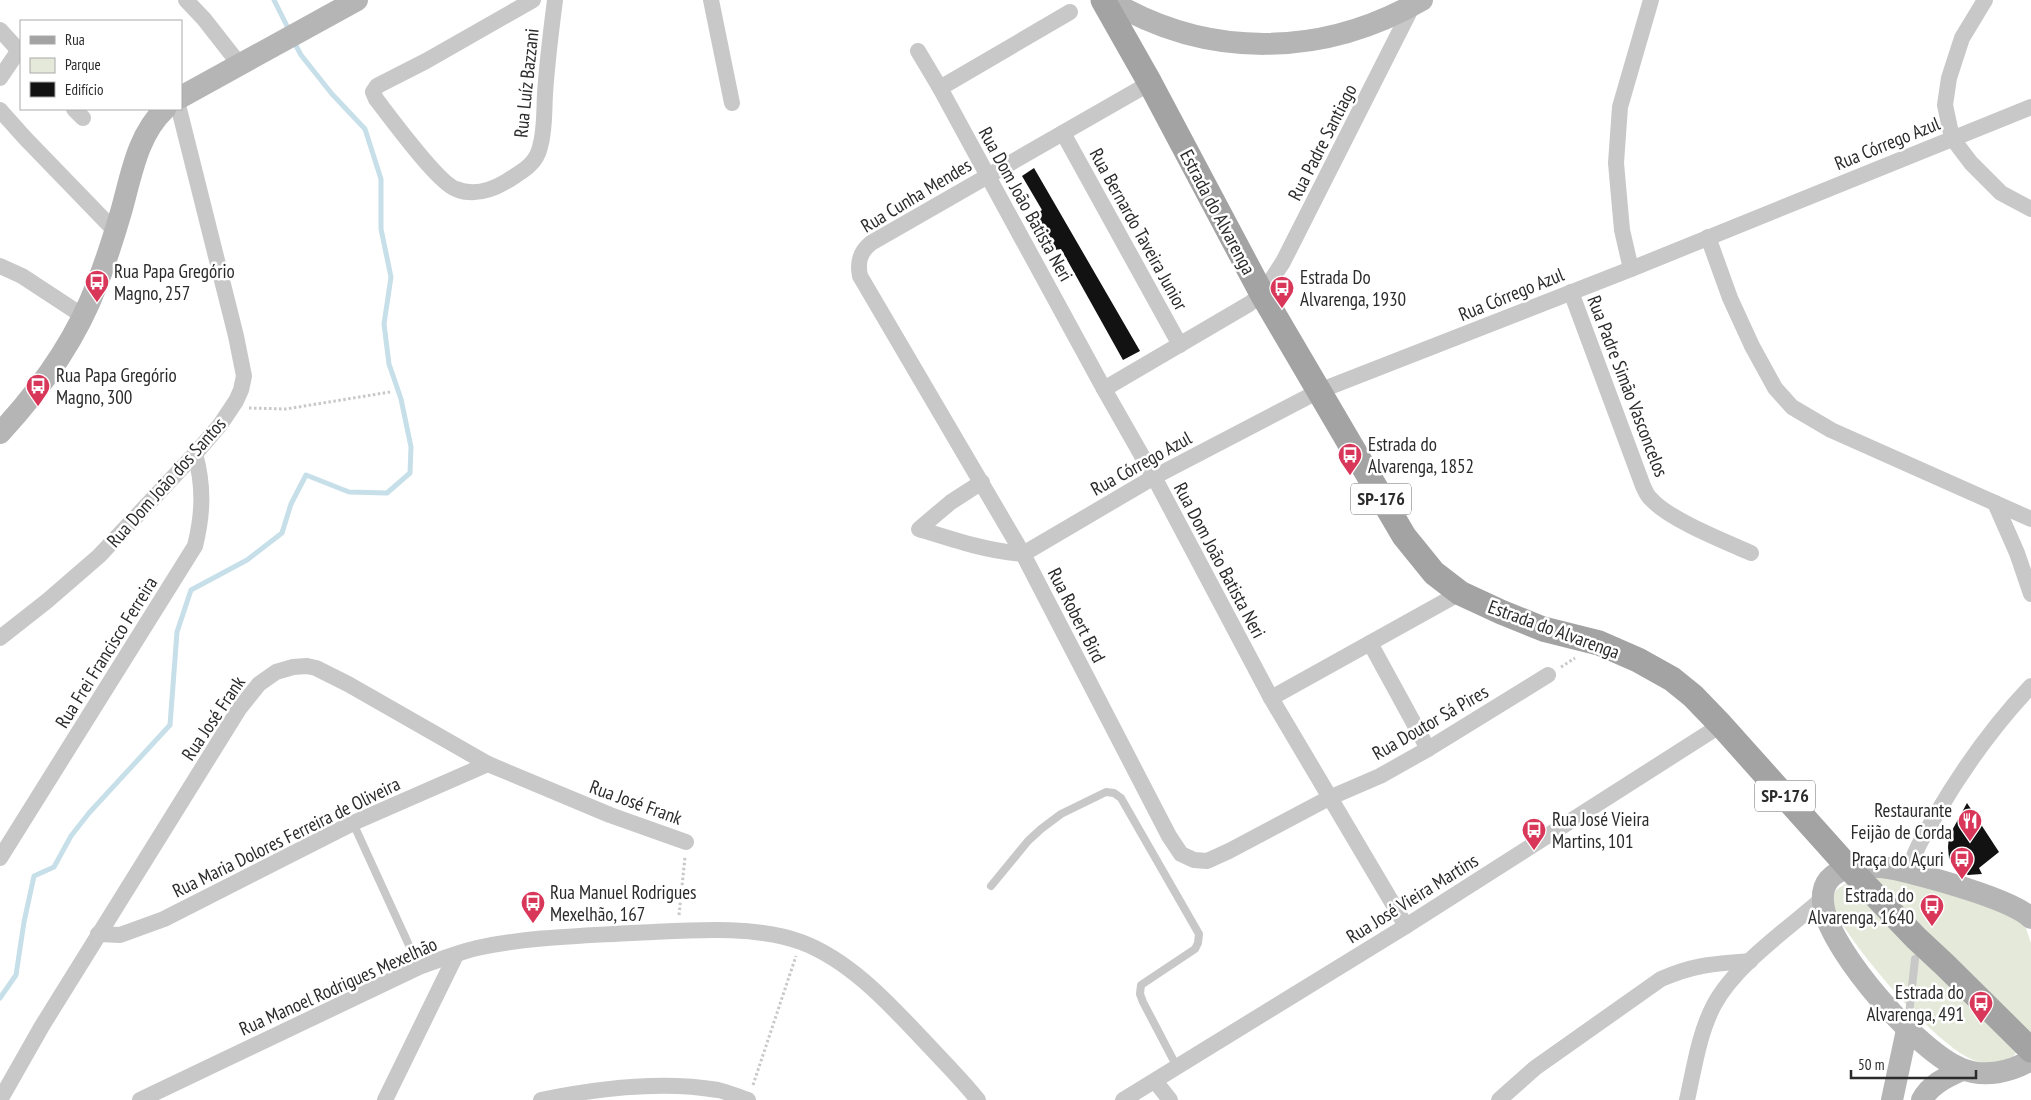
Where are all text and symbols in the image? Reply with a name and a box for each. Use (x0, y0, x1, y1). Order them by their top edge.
legend (20, 20, 182, 110)
street label: Rua Luíz Bazzani (508, 27, 544, 139)
text: Rua (65, 30, 85, 49)
text: Parque (65, 55, 101, 74)
text: Edifício (65, 80, 103, 99)
street label: Rua Padre Santiago (1282, 80, 1362, 204)
street label: Rua Córrego Azul (1831, 111, 1944, 175)
street label: Rua Dom João Batista Neri (974, 123, 1078, 285)
street label: Rua Bernardo Taveira Junior (1085, 144, 1194, 315)
street label: Estrada do Alvarenga (1175, 145, 1261, 279)
street label: Rua Cunha Mendes (856, 153, 976, 237)
place label: Rua Papa Gregório Magno, 257 (114, 259, 235, 305)
street label: Rua Córrego Azul (1455, 262, 1568, 326)
place label: Estrada Do Alvarenga, 1930 (1300, 265, 1406, 311)
bus stop icon: Rua Papa Gregório Magno, 257 (84, 269, 110, 303)
bus stop icon: Estrada Do Alvarenga, 1930 (1269, 275, 1295, 309)
street label: Rua Padre Simão Vasconcelos (1582, 292, 1674, 480)
place label: Rua Papa Gregório Magno, 300 (56, 363, 177, 409)
bus stop icon: Rua Papa Gregório Magno, 300 (25, 373, 51, 407)
street label: Rua Dom João dos Santos (101, 412, 231, 552)
street label: Rua Córrego Azul (1086, 425, 1196, 501)
place label: Estrada do Alvarenga, 1852 (1368, 432, 1474, 478)
bus stop icon: Estrada do Alvarenga, 1852 (1337, 442, 1363, 476)
street label: Rua Dom João Batista Neri (1169, 478, 1271, 642)
road number: SP-176 (1351, 484, 1411, 514)
street label: Rua Robert Bird (1043, 564, 1111, 666)
street label: Rua Frei Francisco Ferreira (50, 572, 162, 732)
street label: Estrada do Alvarenga (1485, 594, 1623, 664)
street label: Rua José Frank (176, 671, 250, 765)
street label: Rua Doutor Sá Pires (1368, 679, 1492, 765)
street label: Rua Maria Dolores Ferreira de Oliveira (168, 771, 404, 903)
street label: Rua José Frank (587, 774, 686, 830)
road number: SP-176 (1755, 780, 1815, 811)
place label: Restaurante Feijão de Corda (1851, 798, 1952, 844)
place label: Rua José Vieira Martins, 101 (1552, 807, 1649, 853)
restaurant icon: Restaurante Feijão de Corda (1957, 808, 1983, 842)
bus stop icon: Rua José Vieira Martins, 101 (1521, 817, 1547, 851)
bus stop icon: Praça do Açuri (1949, 846, 1975, 880)
place label: Praça do Açuri (1852, 847, 1944, 871)
street label: Rua José Vieira Martins (1342, 848, 1482, 948)
place label: Rua Manuel Rodrigues Mexelhão, 167 (550, 880, 696, 926)
place label: Estrada do Alvarenga, 1640 (1808, 883, 1914, 929)
bus stop icon: Rua Manuel Rodrigues Mexelhão, 167 (520, 890, 546, 924)
bus stop icon: Estrada do Alvarenga, 1640 (1919, 893, 1945, 927)
street label: Rua Manoel Rodrigues Mexelhão (235, 932, 441, 1040)
place label: Estrada do Alvarenga, 491 (1866, 980, 1964, 1026)
bus stop icon: Estrada do Alvarenga, 491 (1968, 990, 1994, 1024)
scale bar (1851, 1048, 1976, 1080)
text: 50 m (1858, 1055, 1884, 1074)

